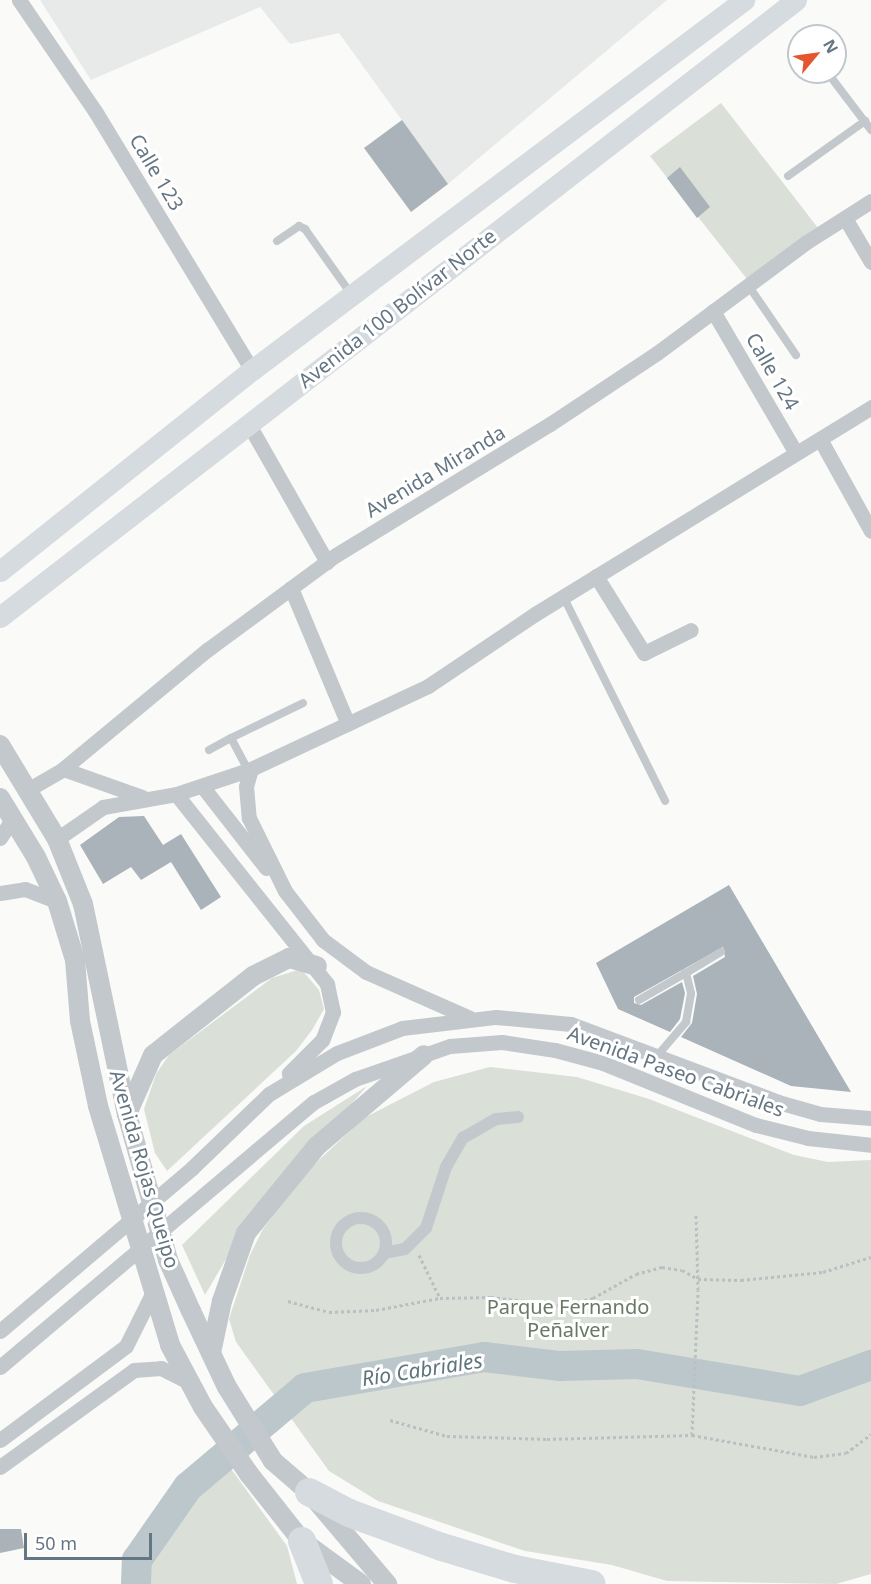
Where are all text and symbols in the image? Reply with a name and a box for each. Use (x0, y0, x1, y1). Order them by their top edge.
north arrow (787, 24, 847, 84)
text: N (818, 35, 844, 57)
street label: Calle 123 (125, 129, 189, 215)
street label: Avenida 100 Bolívar Norte (293, 223, 501, 393)
street label: Calle 124 (741, 328, 805, 414)
street label: Avenida Miranda (361, 420, 509, 522)
street label: Avenida Paseo Cabriales (564, 1021, 788, 1121)
street label: Avenida Rojas Queipo (105, 1067, 185, 1271)
park label: Parque Fernando Peñalver (487, 1295, 649, 1342)
water label: Río Cabriales (360, 1347, 484, 1391)
scale bar (27, 1521, 154, 1559)
text: 50 m (35, 1531, 77, 1555)

